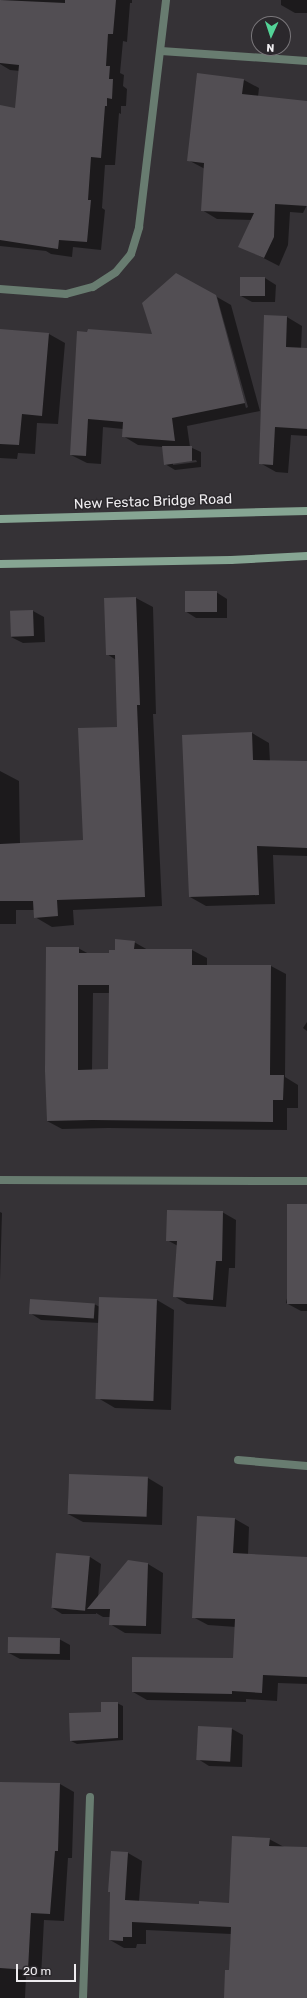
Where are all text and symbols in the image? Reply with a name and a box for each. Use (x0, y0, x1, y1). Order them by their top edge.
north arrow (251, 16, 291, 56)
text: N (266, 41, 275, 54)
street label: New Festac Bridge Road (73, 491, 233, 513)
scale bar (18, 1956, 78, 1982)
text: 20 m (23, 1964, 51, 1978)

